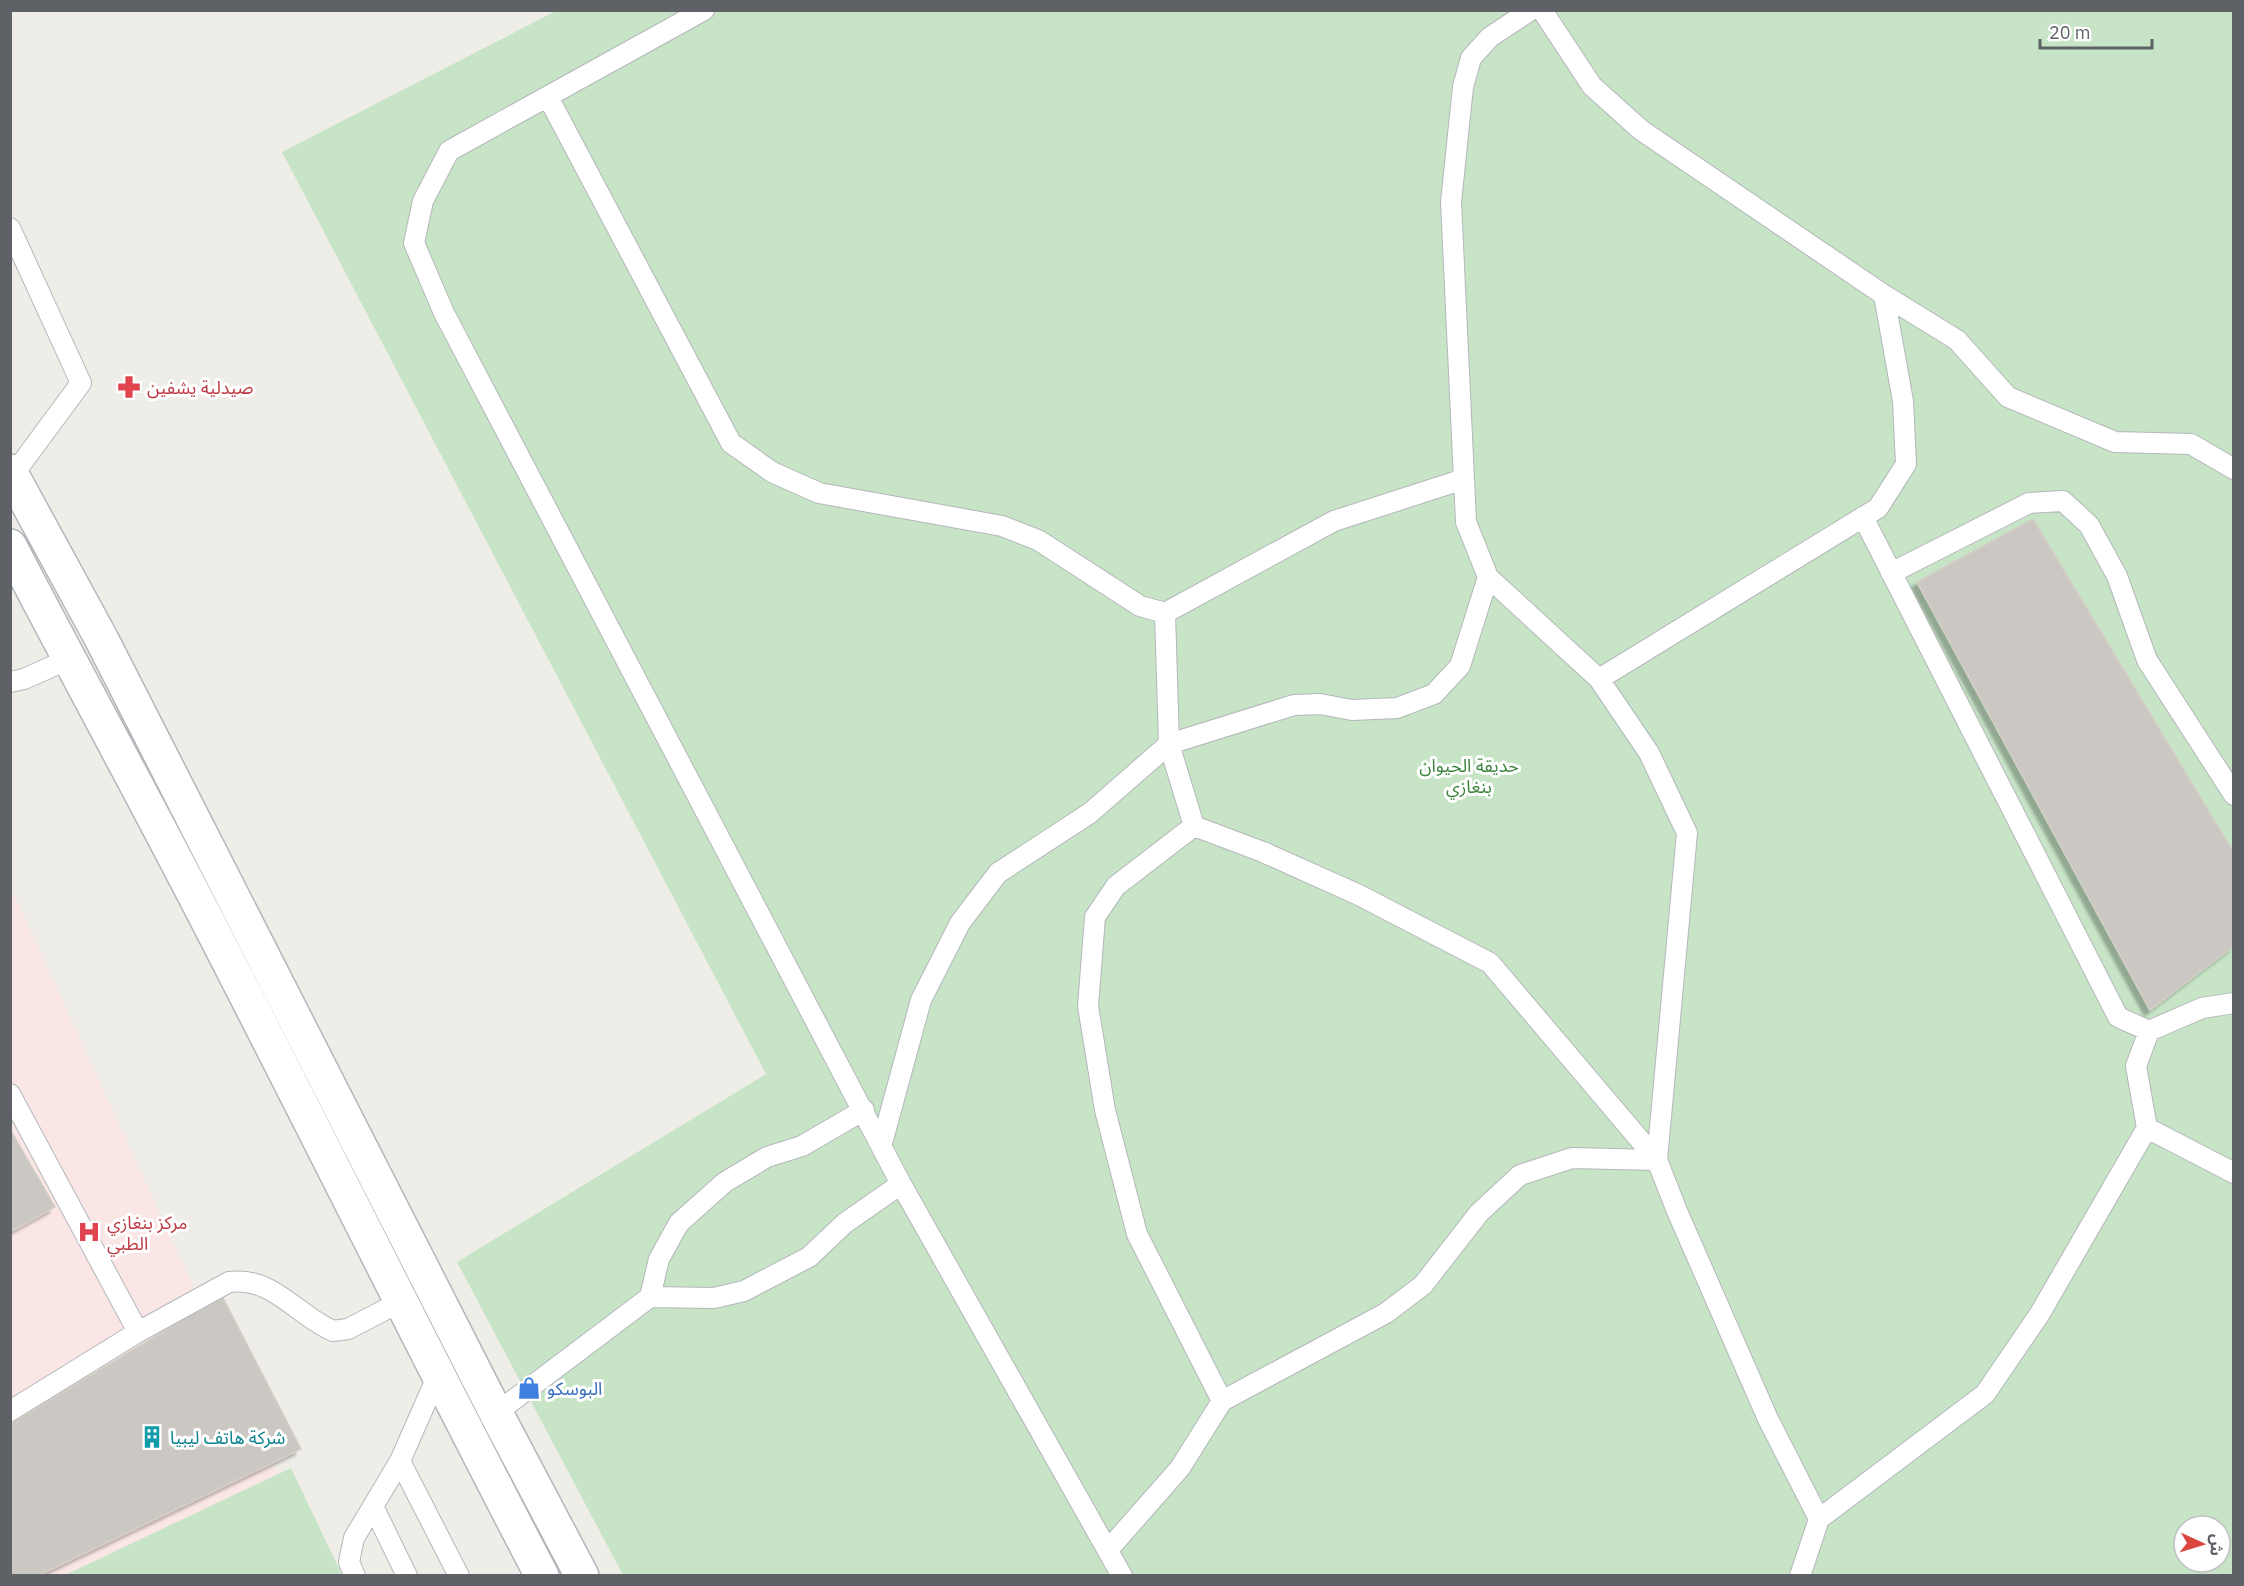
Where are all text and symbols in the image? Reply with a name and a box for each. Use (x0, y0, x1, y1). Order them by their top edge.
scale bar (2040, 12, 2152, 50)
text: 20 m (2049, 21, 2091, 44)
pharmacy icon: صيدلية يشفين (116, 374, 142, 400)
place label: صيدلية يشفين (147, 376, 253, 399)
park label: حديقة الحيوان بنغازي (1419, 754, 1519, 800)
place label: مركز بنغازي الطبي (107, 1211, 188, 1257)
hospital icon: مركز بنغازي الطبي (76, 1219, 102, 1245)
shop icon: البوسكو (516, 1375, 542, 1401)
place label: البوسكو (547, 1377, 602, 1400)
building icon: شركة هاتف ليبيا (139, 1424, 165, 1450)
place label: شركة هاتف ليبيا (170, 1426, 285, 1449)
north arrow (2172, 1514, 2232, 1574)
text: ش (2206, 1533, 2228, 1557)

